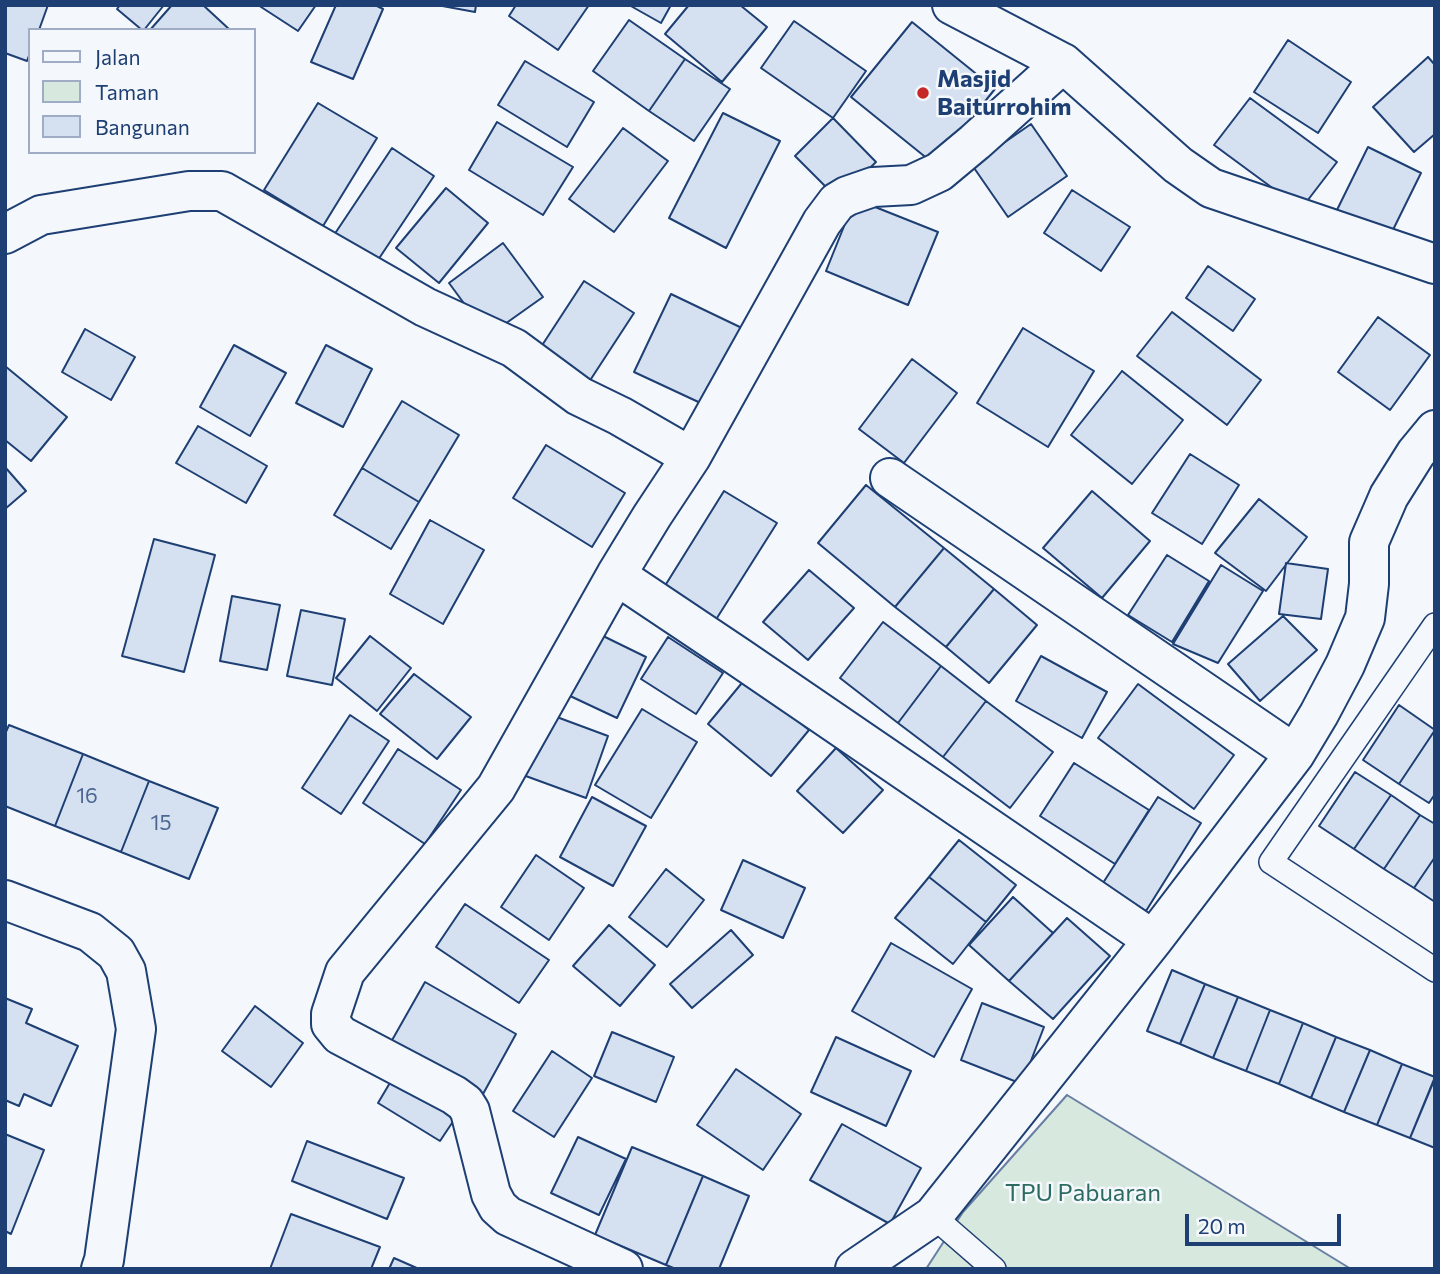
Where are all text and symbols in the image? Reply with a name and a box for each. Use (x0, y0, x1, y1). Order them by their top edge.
legend (28, 28, 256, 154)
text: Jalan (95, 44, 140, 69)
place label: Masjid Baiturrohim (937, 65, 1071, 121)
text: Taman (95, 79, 159, 104)
marker: Masjid Baiturrohim (915, 85, 931, 101)
text: Bangunan (95, 114, 190, 139)
house number: 16 (76, 783, 98, 809)
house number: 15 (150, 810, 172, 836)
park label: TPU Pabuaran (1005, 1179, 1161, 1207)
scale bar (1188, 1200, 1344, 1244)
text: 20 m (1198, 1213, 1246, 1238)

